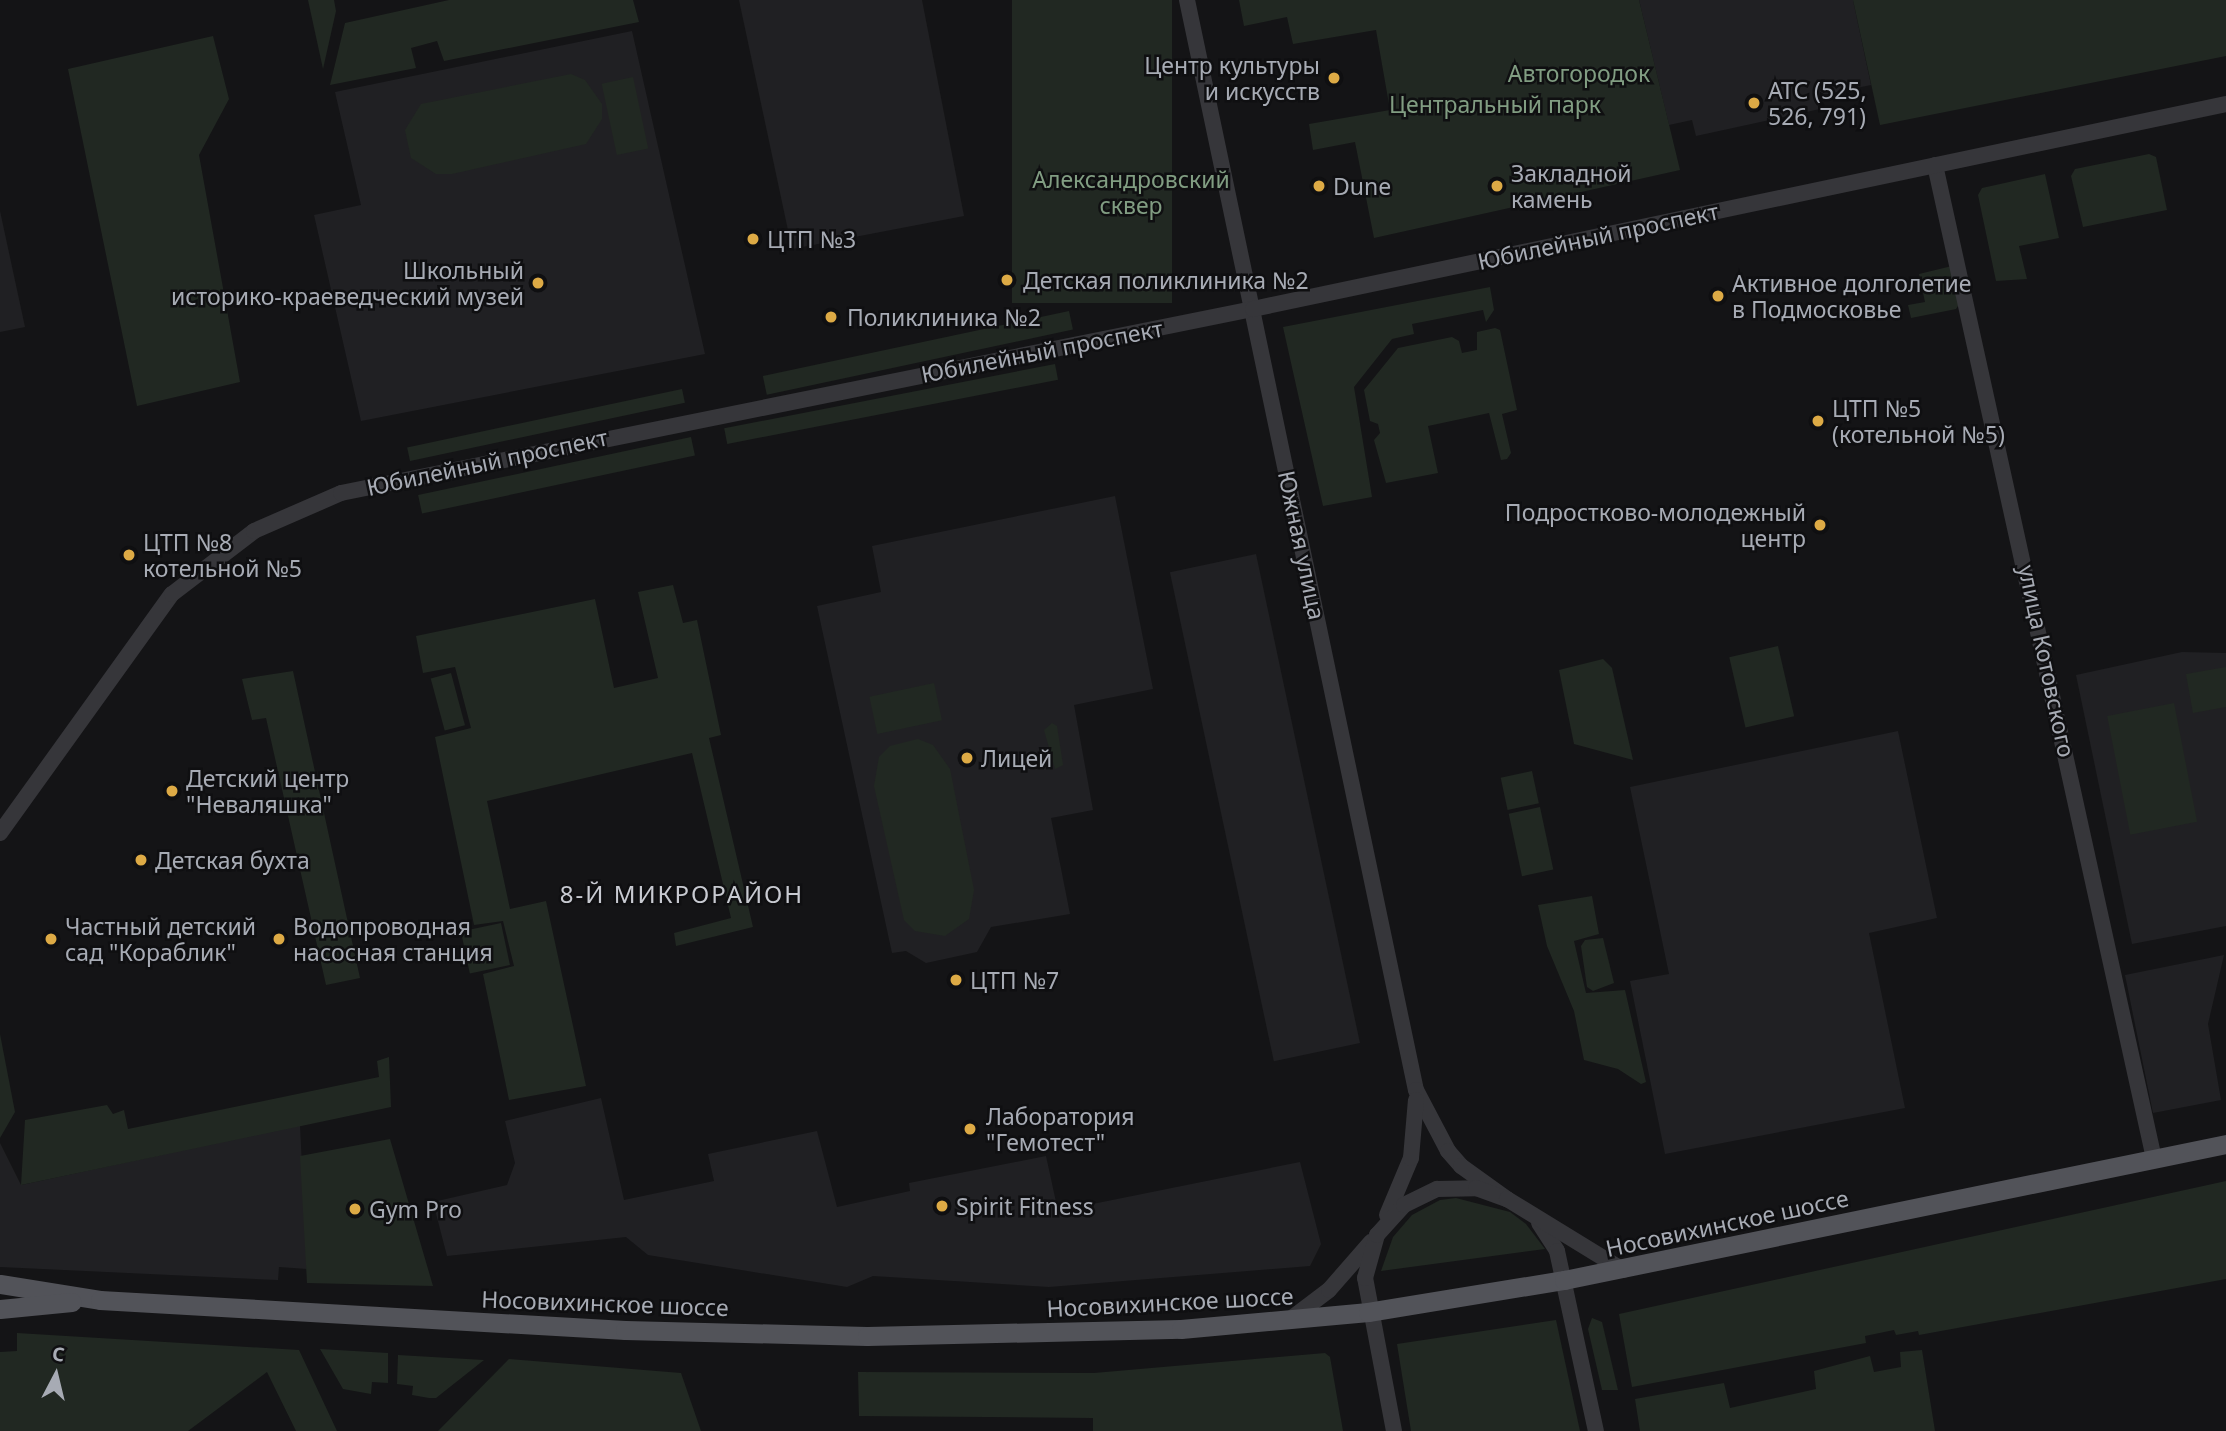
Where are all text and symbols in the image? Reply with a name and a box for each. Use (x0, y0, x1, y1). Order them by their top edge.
place label: Центр культуры и искусств (1144, 51, 1320, 105)
park label: Автогородок (1508, 59, 1650, 87)
marker: Центр культуры и искусств (1326, 70, 1342, 86)
place label: АТС (525, 526, 791) (1768, 76, 1867, 130)
park label: Центральный парк (1389, 90, 1601, 118)
marker: АТС (525, 526, 791) (1746, 95, 1762, 111)
place label: Закладной камень (1511, 159, 1632, 213)
park label: Александровский сквер (1032, 165, 1230, 219)
place label: Dune (1333, 172, 1391, 200)
marker: Dune (1311, 178, 1327, 194)
marker: Закладной камень (1489, 178, 1505, 194)
street label: Юбилейный проспект (1475, 197, 1721, 275)
place label: ЦТП №3 (767, 225, 856, 253)
marker: ЦТП №3 (745, 231, 761, 247)
place label: Школьный историко-краеведческий музей (171, 256, 524, 310)
place label: Детская поликлиника №2 (1023, 266, 1309, 294)
place label: Активное долголетие в Подмосковье (1732, 269, 1971, 323)
marker: Детская поликлиника №2 (997, 270, 1017, 290)
marker: Школьный историко-краеведческий музей (530, 275, 546, 291)
marker: Активное долголетие в Подмосковье (1710, 288, 1726, 304)
place label: Поликлиника №2 (847, 303, 1041, 331)
marker: Поликлиника №2 (821, 307, 841, 327)
street label: Юбилейный проспект (919, 314, 1165, 388)
place label: ЦТП №5 (котельной №5) (1832, 394, 2005, 448)
marker: ЦТП №5 (котельной №5) (1810, 413, 1826, 429)
street label: Юбилейный проспект (364, 423, 610, 501)
street label: Южная улица (1273, 468, 1331, 622)
place label: Подростково-молодежный центр (1505, 498, 1806, 552)
marker: Подростково-молодежный центр (1812, 517, 1828, 533)
place label: ЦТП №8 котельной №5 (143, 528, 302, 582)
marker: ЦТП №8 котельной №5 (121, 547, 137, 563)
street label: улица Котовского (2013, 562, 2081, 760)
place label: Лицей (981, 744, 1052, 772)
marker: Лицей (959, 750, 975, 766)
place label: Детский центр "Неваляшка" (186, 764, 349, 818)
marker: Детский центр "Неваляшка" (164, 783, 180, 799)
place label: Детская бухта (155, 846, 310, 874)
marker: Детская бухта (133, 852, 149, 868)
district label: 8-Й МИКРОРАЙОН (562, 880, 802, 908)
place label: Частный детский сад "Кораблик" (65, 912, 256, 966)
place label: Водопроводная насосная станция (293, 912, 493, 966)
marker: Частный детский сад "Кораблик" (43, 931, 59, 947)
marker: Водопроводная насосная станция (271, 931, 287, 947)
place label: ЦТП №7 (970, 966, 1059, 994)
marker: ЦТП №7 (948, 972, 964, 988)
place label: Лаборатория "Гемотест" (986, 1102, 1134, 1156)
marker: Лаборатория "Гемотест" (960, 1119, 980, 1139)
street label: Носовихинское шоссе (1603, 1184, 1851, 1262)
place label: Spirit Fitness (956, 1192, 1094, 1220)
place label: Gym Pro (369, 1195, 462, 1223)
marker: Spirit Fitness (934, 1198, 950, 1214)
marker: Gym Pro (347, 1201, 363, 1217)
street label: Носовихинское шоссе (1046, 1282, 1294, 1322)
street label: Носовихинское шоссе (481, 1285, 729, 1321)
north arrow (21, 1340, 91, 1410)
text: С (51, 1341, 66, 1368)

